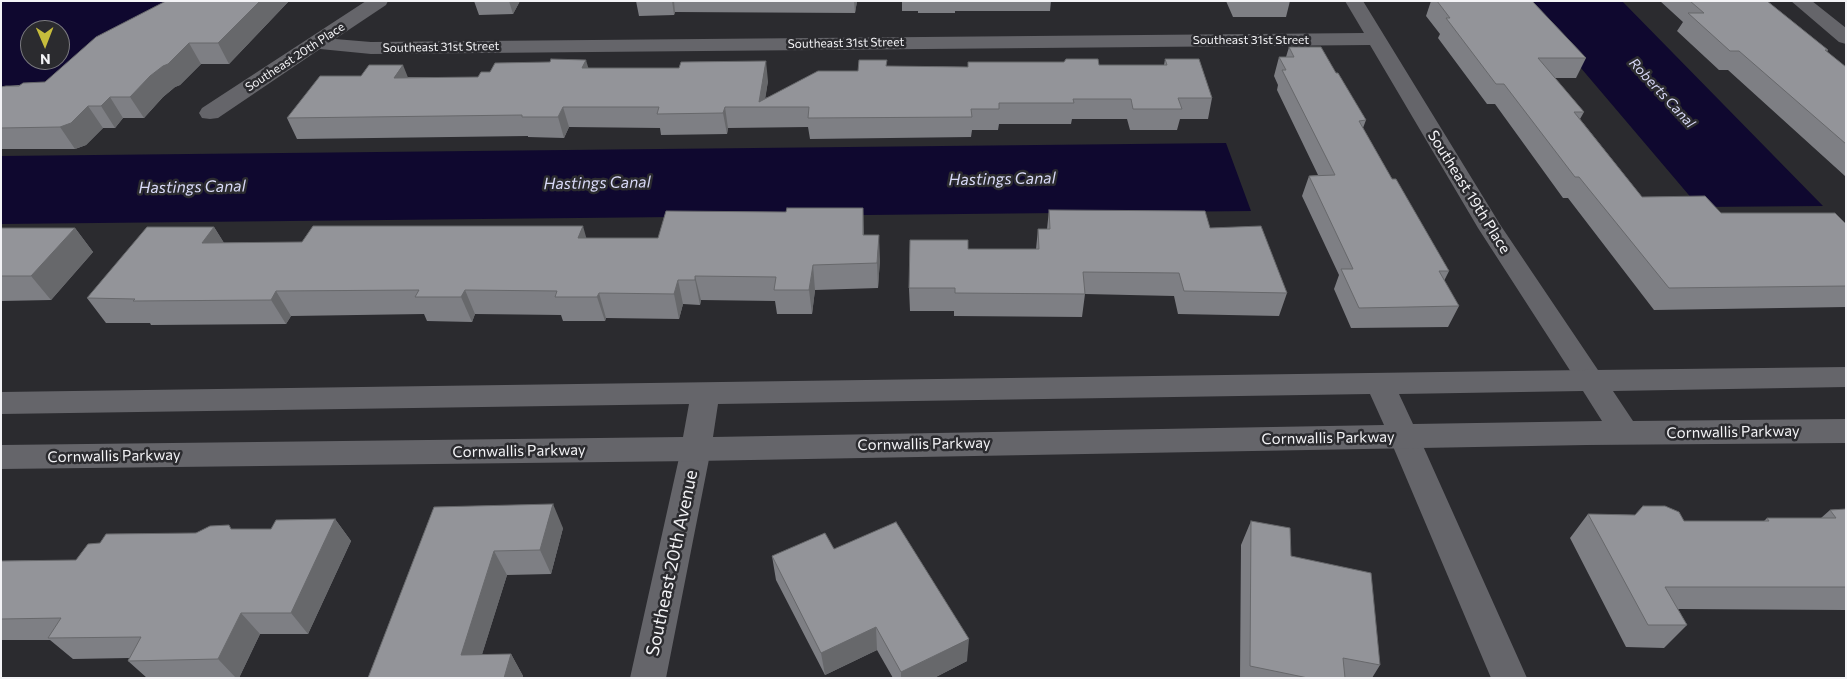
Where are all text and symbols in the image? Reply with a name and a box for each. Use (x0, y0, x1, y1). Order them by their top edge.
street label: Southeast 20th Place (243, 19, 347, 95)
north arrow (20, 20, 70, 70)
street label: Southeast 31st Street (1193, 33, 1309, 47)
street label: Southeast 31st Street (788, 35, 904, 51)
street label: Southeast 31st Street (383, 39, 499, 55)
text: N (40, 51, 51, 68)
water label: Roberts Canal (1625, 55, 1699, 131)
street label: Southeast 19th Place (1424, 127, 1514, 257)
water label: Hastings Canal (948, 168, 1056, 190)
water label: Hastings Canal (543, 172, 651, 194)
water label: Hastings Canal (138, 176, 246, 198)
street label: Cornwallis Parkway (1666, 422, 1800, 442)
street label: Cornwallis Parkway (1261, 428, 1395, 448)
street label: Cornwallis Parkway (857, 434, 991, 454)
street label: Cornwallis Parkway (452, 441, 586, 461)
street label: Cornwallis Parkway (47, 446, 181, 466)
street label: Southeast 20th Avenue (642, 468, 702, 658)

